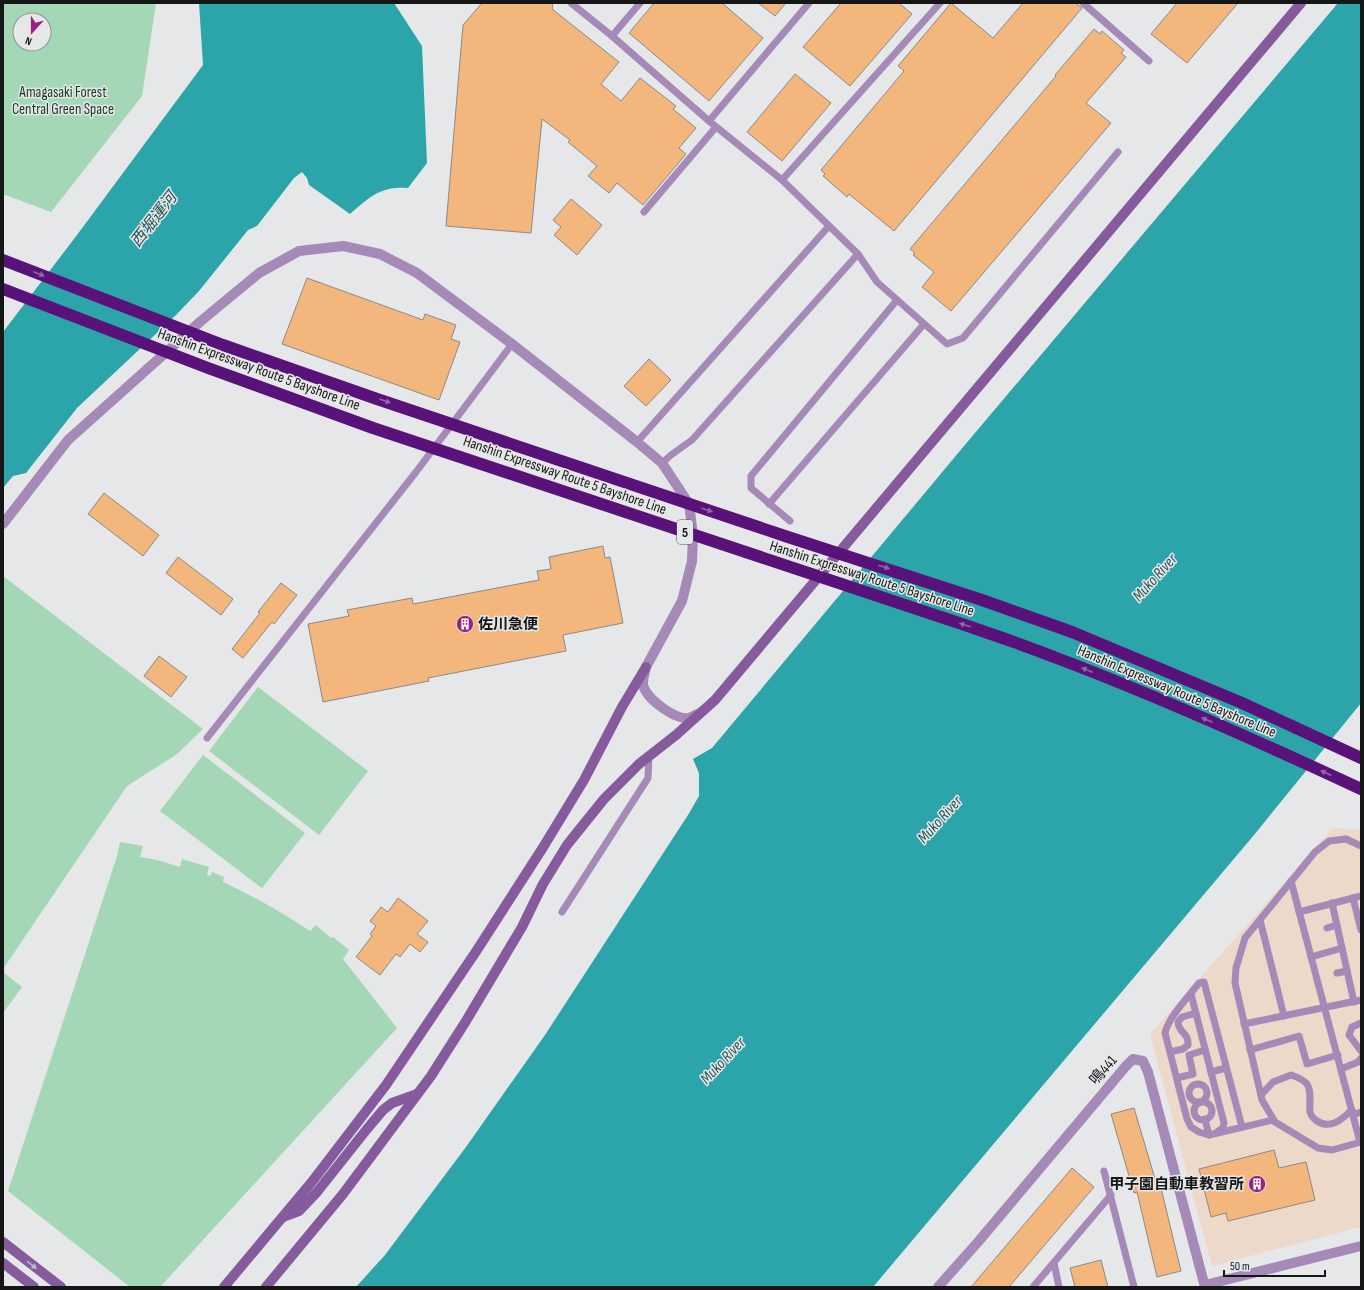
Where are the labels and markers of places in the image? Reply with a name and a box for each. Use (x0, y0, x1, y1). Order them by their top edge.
building icon: 佐川急便 (455, 614, 475, 634)
place label: 佐川急便 (478, 615, 538, 634)
building icon: 甲子園自動車教習所 (1247, 1174, 1267, 1194)
place label: 甲子園自動車教習所 (1109, 1175, 1244, 1194)

